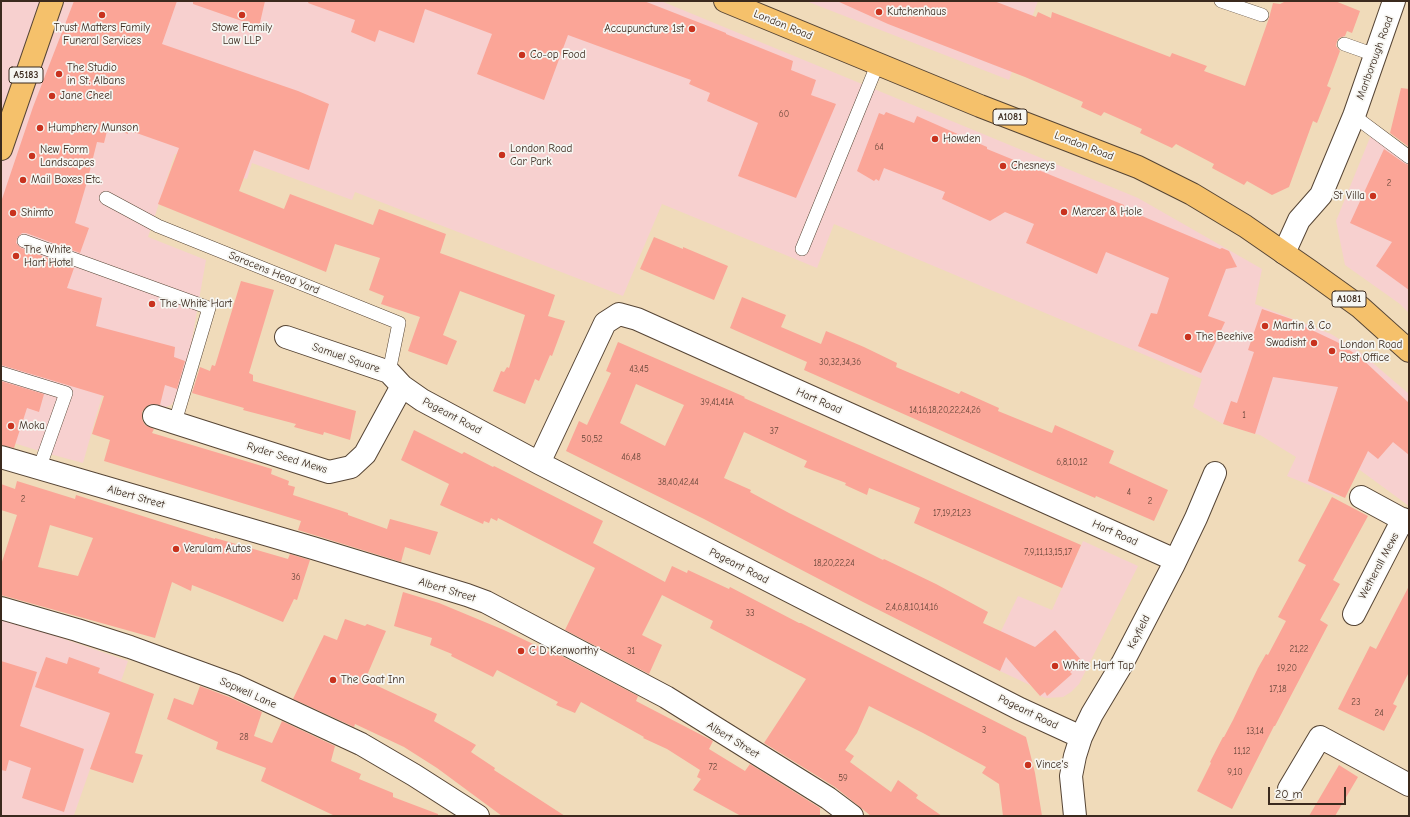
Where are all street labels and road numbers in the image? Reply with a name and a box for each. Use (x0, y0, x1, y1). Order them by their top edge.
street label: London Road (752, 7, 814, 43)
street label: Marlborough Road (1354, 14, 1396, 102)
road number: A5183 (9, 67, 43, 83)
road number: A1081 (993, 109, 1027, 125)
street label: London Road (1053, 129, 1115, 163)
street label: Saracens Head Yard (227, 249, 321, 297)
road number: A1081 (1332, 291, 1366, 307)
street label: Samuel Square (310, 340, 382, 376)
street label: Hart Road (794, 385, 844, 417)
street label: Pageant Road (420, 395, 484, 437)
street label: Ryder Seed Mews (245, 440, 329, 476)
street label: Albert Street (106, 483, 166, 511)
street label: Hart Road (1090, 517, 1140, 549)
street label: Wetherall Mews (1356, 531, 1402, 601)
street label: Pageant Road (707, 545, 771, 587)
street label: Albert Street (417, 575, 477, 605)
street label: Keyfield (1125, 613, 1153, 651)
street label: Sopwell Lane (218, 675, 278, 711)
street label: Pageant Road (996, 692, 1060, 732)
street label: Albert Street (705, 719, 761, 761)

